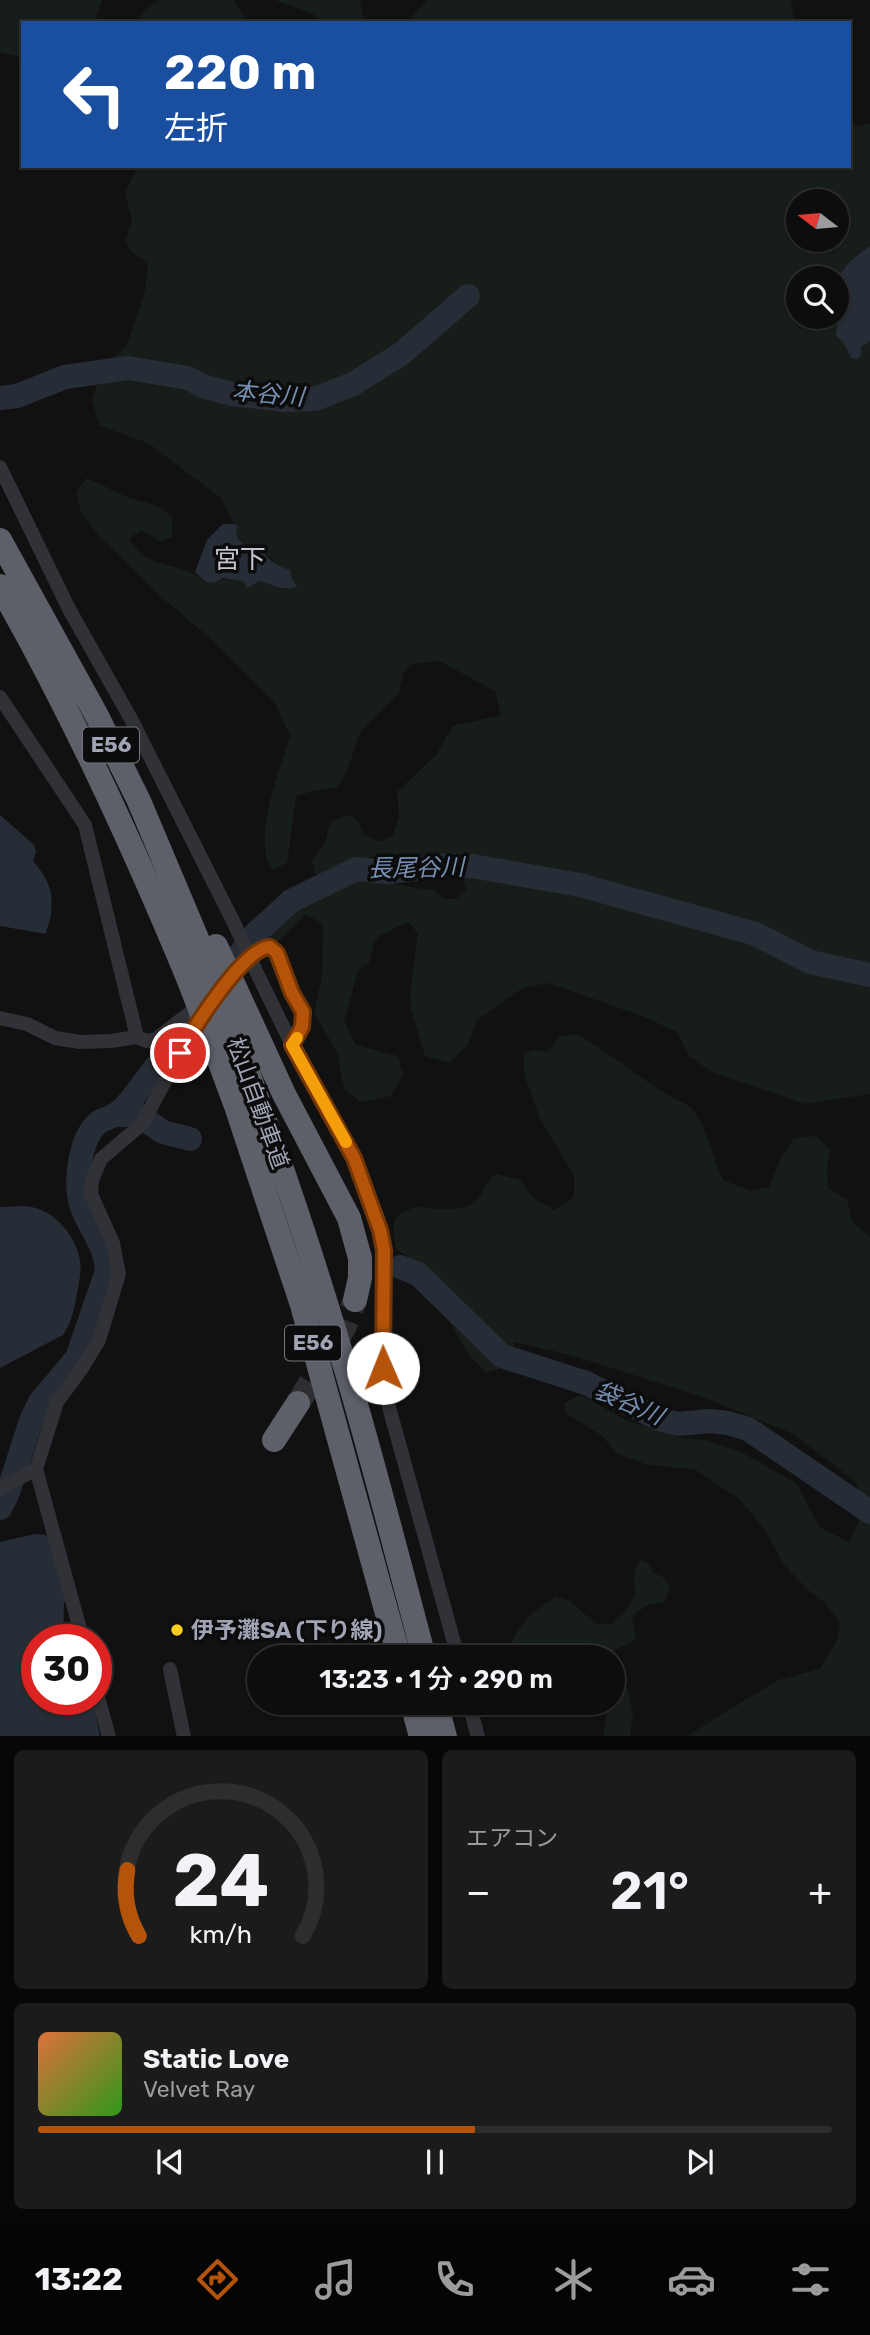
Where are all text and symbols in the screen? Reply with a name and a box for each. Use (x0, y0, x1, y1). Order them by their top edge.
text: 220 m (164, 43, 316, 101)
icon: left (49, 49, 140, 140)
text: 左折 (164, 109, 228, 147)
north arrow (786, 189, 849, 252)
map controls (786, 189, 849, 329)
button: search (786, 266, 849, 329)
water label: 本谷川 (231, 377, 308, 411)
district label: 宮下 (214, 544, 266, 575)
road number: E56 (83, 728, 139, 762)
water label: 長尾谷川 (368, 853, 467, 883)
pin (150, 1023, 210, 1083)
street label: 松山自動車道 (221, 1033, 295, 1173)
icon: arrive (161, 1034, 199, 1072)
road number: E56 (285, 1326, 341, 1360)
position arrow (346, 1331, 420, 1405)
water label: 袋谷川 (590, 1376, 670, 1432)
place label: 伊予灘SA (下り線) (191, 1616, 382, 1644)
marker: 伊予灘SA (下り線) (169, 1622, 185, 1638)
speed limit sign: 30 (21, 1624, 112, 1715)
text: 13:23 · 1 分 · 290 m (319, 1664, 553, 1695)
text: エアコン (466, 1824, 558, 1852)
text: 24 (173, 1838, 269, 1924)
text: 21° (610, 1860, 689, 1922)
text: − (466, 1869, 491, 1915)
text: + (808, 1869, 832, 1915)
text: km/h (190, 1919, 252, 1948)
text: Static Love (143, 2044, 289, 2075)
text: Velvet Ray (143, 2075, 255, 2103)
icon: previous (151, 2143, 189, 2181)
icon: pause (416, 2143, 454, 2181)
icon: next (681, 2143, 719, 2181)
icon: directions (193, 2255, 242, 2304)
icon: music (311, 2255, 360, 2304)
icon: phone (430, 2255, 479, 2304)
icon: climate (549, 2255, 598, 2304)
icon: car (667, 2255, 716, 2304)
icon: filters (786, 2255, 835, 2304)
text: 13:22 (35, 2260, 123, 2298)

